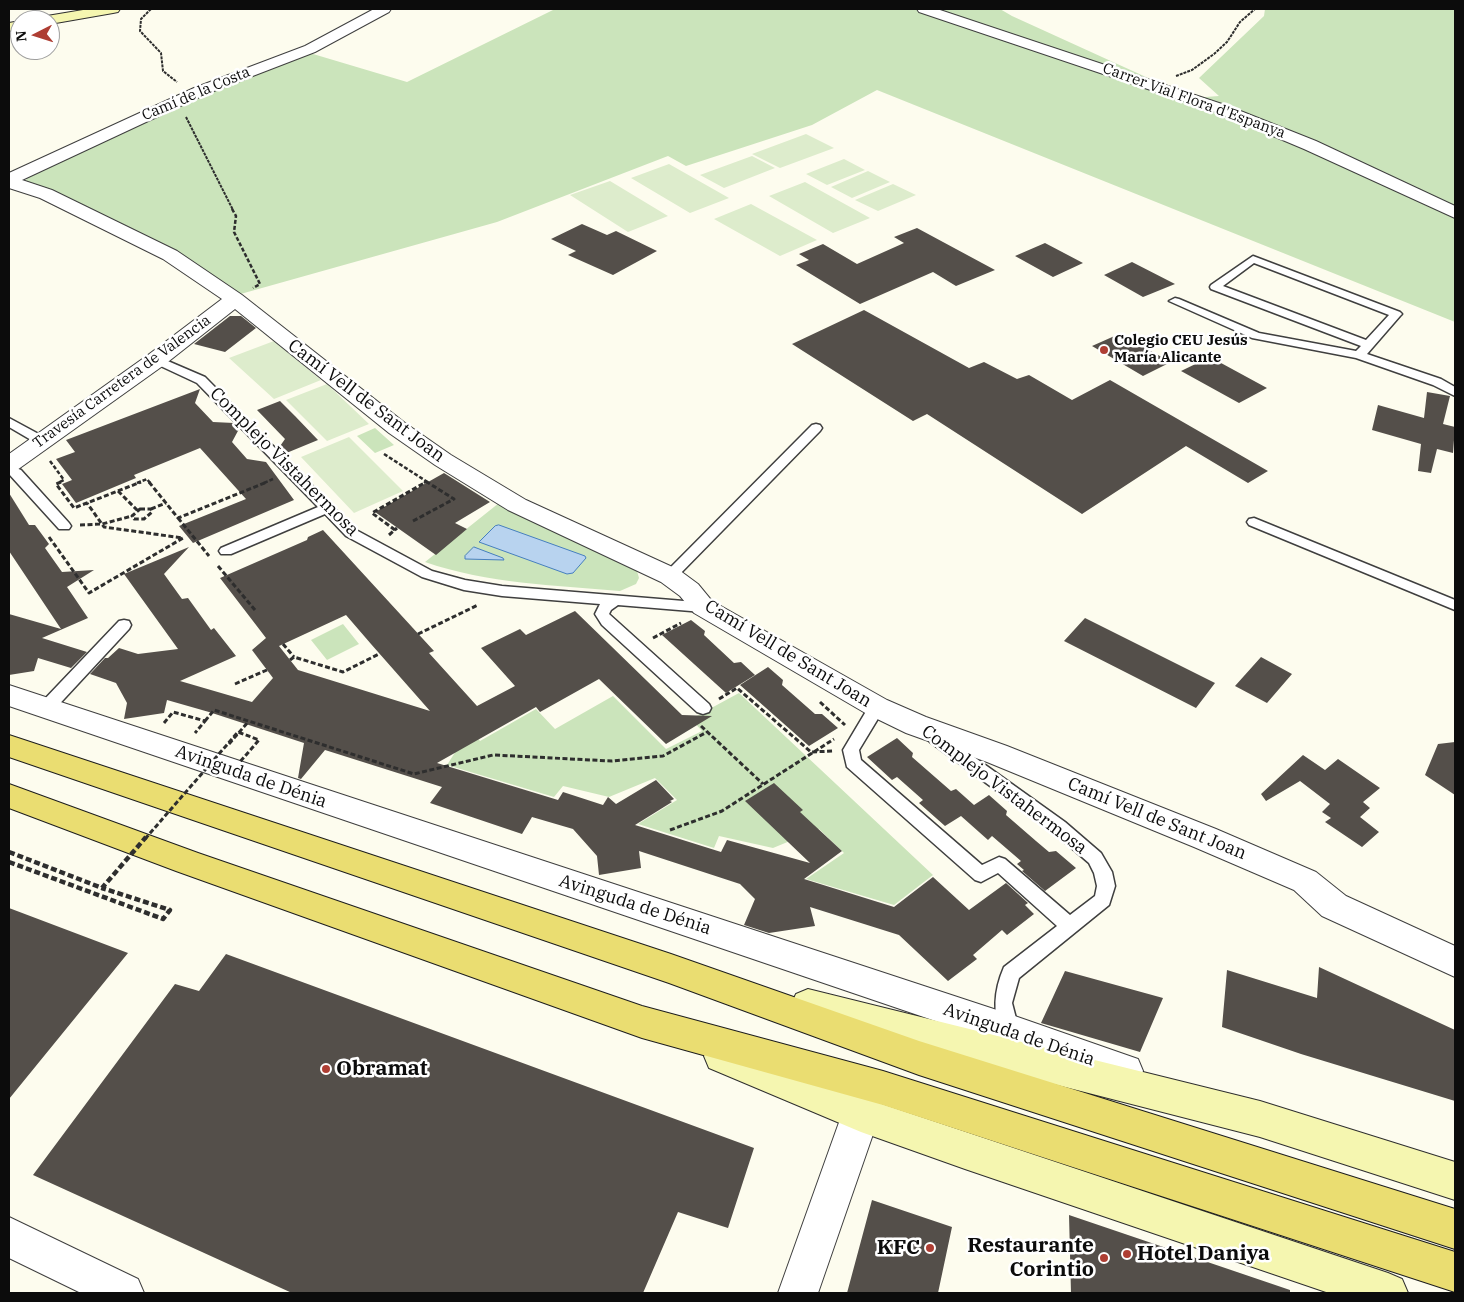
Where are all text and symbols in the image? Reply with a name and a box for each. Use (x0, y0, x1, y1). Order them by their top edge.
north arrow (10, 10, 60, 60)
text: N (12, 30, 31, 43)
street label: Carrer Vial Flora d'Espanya (1100, 60, 1288, 142)
street label: Camí de la Costa (139, 63, 253, 125)
street label: Travesía Carretera de Valencia (30, 311, 214, 453)
place label: Colegio CEU Jesús María Alicante (1114, 332, 1248, 367)
street label: Camí Vell de Sant Joan (283, 335, 449, 467)
marker: Colegio CEU Jesús María Alicante (1098, 344, 1110, 356)
street label: Complejo Vistahermosa (205, 383, 363, 541)
street label: Camí Vell de Sant Joan (701, 596, 875, 712)
street label: Complejo Vistahermosa (917, 721, 1091, 859)
street label: Avinguda de Dénia (172, 741, 330, 813)
street label: Camí Vell de Sant Joan (1064, 773, 1250, 865)
street label: Avinguda de Dénia (556, 870, 714, 940)
street label: Avinguda de Dénia (940, 999, 1098, 1071)
place label: Obramat (336, 1056, 428, 1082)
marker: Obramat (320, 1063, 332, 1075)
place label: Restaurante Corintio (967, 1233, 1094, 1283)
place label: KFC (877, 1235, 920, 1261)
place label: Hotel Daniya (1137, 1241, 1270, 1267)
marker: KFC (924, 1242, 936, 1254)
marker: Hotel Daniya (1121, 1248, 1133, 1260)
marker: Restaurante Corintio (1098, 1252, 1110, 1264)

